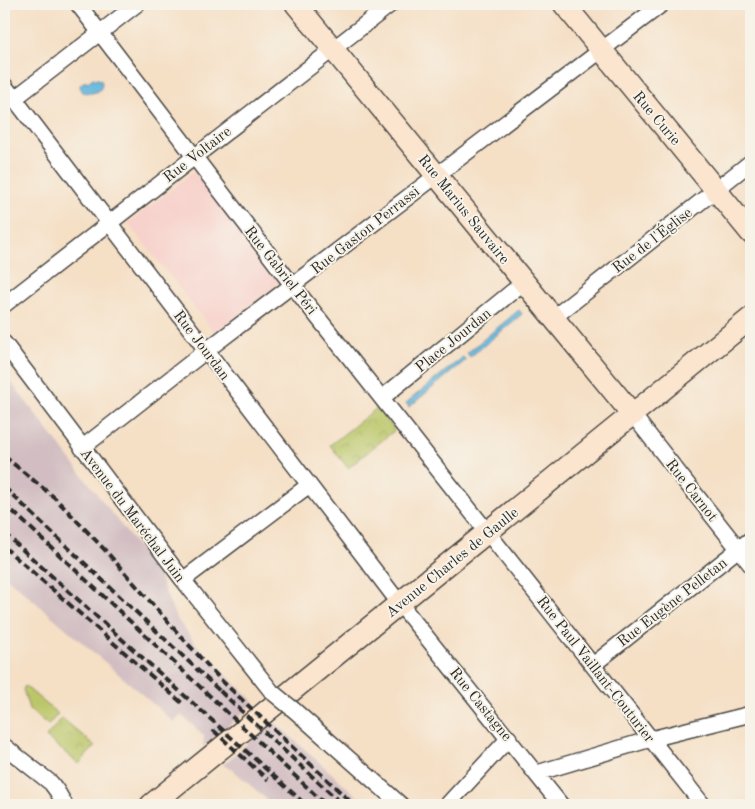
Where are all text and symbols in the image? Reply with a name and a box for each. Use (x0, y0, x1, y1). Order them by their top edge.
street label: Rue Curie (629, 89, 683, 149)
street label: Rue Voltaire (161, 124, 235, 186)
street label: Rue Marius Sauvaire (414, 153, 511, 267)
street label: Rue Gaston Perrassi (309, 184, 423, 278)
street label: Rue de l'Église (608, 203, 696, 277)
street label: Rue Gabriel Péri (241, 224, 319, 318)
street label: Place Jourdan (413, 306, 495, 376)
street label: Rue Jourdan (170, 308, 232, 384)
street label: Avenue du Maréchal Juin (77, 446, 187, 586)
street label: Rue Carnot (662, 457, 720, 525)
street label: Avenue Charles de Gaulle (384, 505, 522, 621)
street label: Rue Eugène Pelletan (615, 556, 731, 650)
street label: Rue Paul Vaillant-Couturier (533, 594, 657, 746)
street label: Rue Castagne (446, 665, 514, 745)

